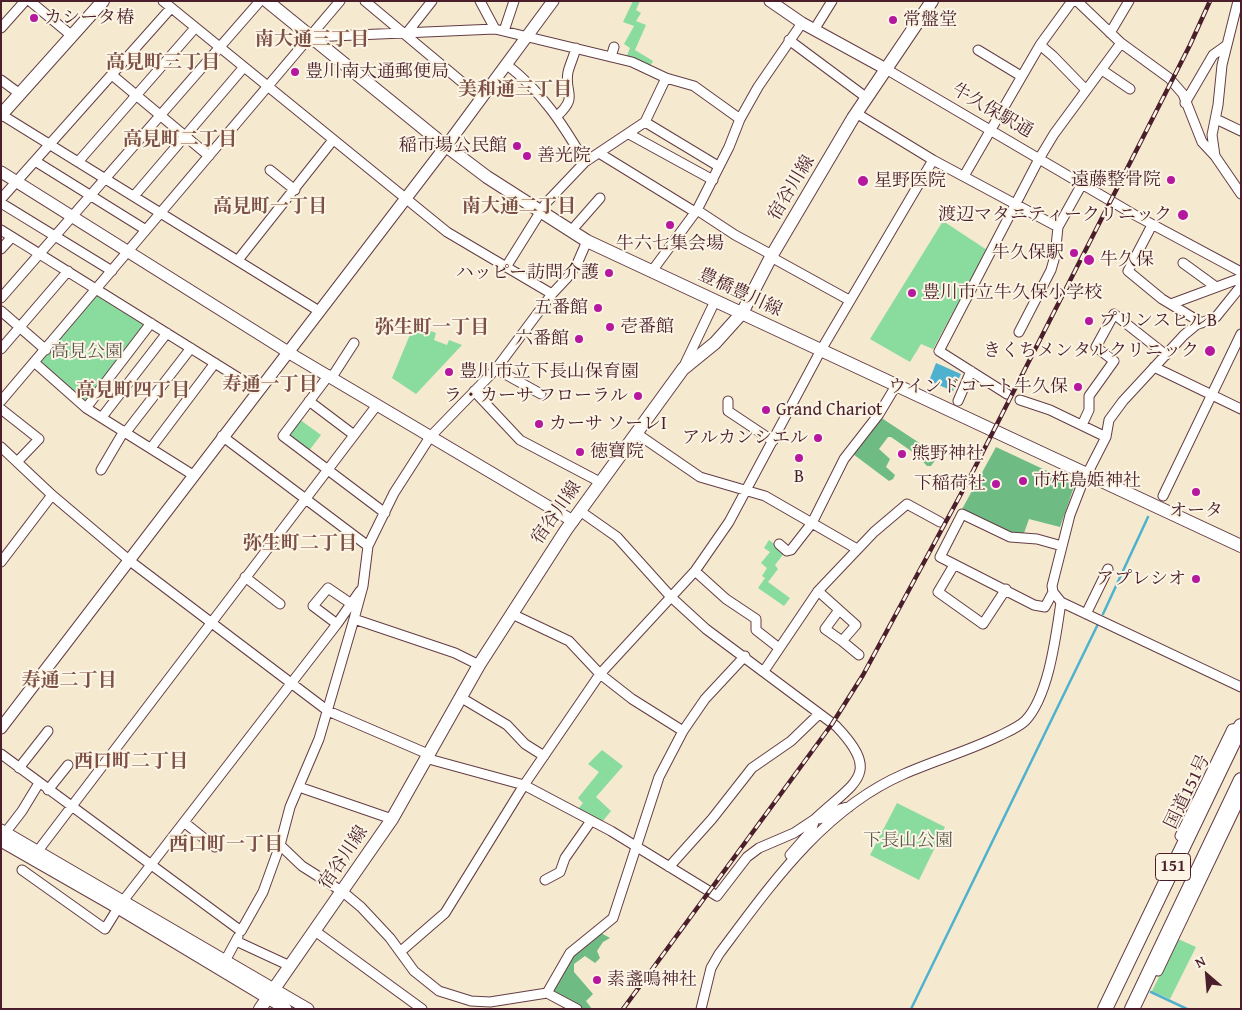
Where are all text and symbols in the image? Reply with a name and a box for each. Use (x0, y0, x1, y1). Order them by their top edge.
place label: カシータ椿 (44, 7, 134, 29)
place label: 常盤堂 (903, 9, 957, 31)
marker: カシータ椿 (28, 12, 40, 24)
marker: 常盤堂 (887, 14, 899, 26)
district label: 南大通三丁目 (255, 29, 369, 51)
district label: 高見町三丁目 (106, 52, 220, 74)
place label: 豊川南大通郵便局 (305, 61, 449, 83)
marker: 豊川南大通郵便局 (289, 66, 301, 78)
district label: 美和通三丁目 (458, 79, 572, 101)
street label: 牛久保駅通 (948, 79, 1036, 143)
district label: 高見町二丁目 (123, 129, 237, 151)
place label: 稲市場公民館 (399, 135, 507, 157)
marker: 稲市場公民館 (511, 140, 523, 152)
place label: 善光院 (537, 145, 591, 167)
marker: 善光院 (521, 150, 533, 162)
street label: 宿谷川線 (764, 152, 820, 224)
place label: 遠藤整骨院 (1071, 169, 1161, 191)
place label: 星野医院 (874, 170, 946, 192)
marker: 星野医院 (856, 174, 870, 188)
marker: 遠藤整骨院 (1165, 174, 1177, 186)
district label: 高見町一丁目 (213, 196, 327, 218)
district label: 南大通二丁目 (462, 196, 576, 218)
place label: 渡辺マタニティークリニック (938, 204, 1172, 226)
marker: 渡辺マタニティークリニック (1176, 208, 1190, 222)
marker: 牛六七集会場 (664, 219, 676, 231)
place label: 牛六七集会場 (616, 233, 724, 255)
place label: 牛久保駅 (992, 242, 1064, 264)
marker: 牛久保駅 (1068, 247, 1080, 259)
place label: 牛久保 (1100, 249, 1154, 271)
marker: 牛久保 (1082, 253, 1096, 267)
place label: ハッピー訪問介護 (456, 262, 599, 284)
street label: 豊橋豊川線 (695, 264, 785, 322)
marker: ハッピー訪問介護 (603, 267, 615, 279)
place label: 豊川市立牛久保小学校 (922, 282, 1102, 304)
marker: 豊川市立牛久保小学校 (906, 287, 918, 299)
place label: 五番館 (534, 297, 588, 319)
marker: 五番館 (592, 302, 604, 314)
place label: プリンスヒルB (1099, 310, 1217, 332)
marker: プリンスヒルB (1083, 315, 1095, 327)
place label: 壱番館 (620, 316, 674, 338)
district label: 弥生町一丁目 (375, 317, 489, 339)
marker: 壱番館 (604, 321, 616, 333)
place label: 六番館 (515, 328, 569, 350)
marker: 六番館 (573, 333, 585, 345)
place label: きくちメンタルクリニック (983, 340, 1199, 362)
park label: 高見公園 (51, 341, 123, 363)
marker: きくちメンタルクリニック (1203, 344, 1217, 358)
place label: 豊川市立下長山保育園 (459, 361, 639, 383)
marker: 豊川市立下長山保育園 (443, 366, 455, 378)
district label: 寿通一丁目 (223, 374, 317, 396)
place label: ウインドコート牛久保 (888, 376, 1068, 398)
district label: 高見町四丁目 (76, 380, 190, 402)
marker: ウインドコート牛久保 (1072, 381, 1084, 393)
place label: ラ・カーサ フローラル (444, 385, 628, 407)
marker: ラ・カーサ フローラル (632, 390, 644, 402)
place label: Grand Chariot (776, 399, 882, 421)
marker: Grand Chariot (760, 404, 772, 416)
place label: カーサ ソーレI (549, 413, 667, 435)
marker: カーサ ソーレI (533, 418, 545, 430)
place label: アルカンシエル (682, 427, 808, 449)
marker: アルカンシエル (812, 432, 824, 444)
place label: 徳寶院 (590, 441, 644, 463)
place label: 熊野神社 (912, 443, 984, 465)
marker: 徳寶院 (574, 446, 586, 458)
marker: 熊野神社 (896, 448, 908, 460)
marker: B (793, 452, 805, 464)
place label: B (794, 466, 804, 488)
place label: 市杵島姫神社 (1033, 470, 1141, 492)
place label: 下稲荷社 (914, 473, 986, 495)
marker: 市杵島姫神社 (1017, 475, 1029, 487)
street label: 宿谷川線 (528, 477, 586, 549)
marker: 下稲荷社 (990, 478, 1002, 490)
marker: オータ (1190, 486, 1202, 498)
place label: オータ (1169, 500, 1223, 522)
district label: 弥生町二丁目 (243, 533, 357, 555)
place label: アプレシオ (1096, 568, 1186, 590)
marker: アプレシオ (1190, 573, 1202, 585)
district label: 寿通二丁目 (22, 670, 116, 692)
district label: 西口町二丁目 (74, 751, 188, 773)
street label: 国道151号 (1161, 751, 1215, 833)
street label: 宿谷川線 (315, 822, 373, 894)
park label: 下長山公園 (863, 830, 953, 852)
district label: 西口町一丁目 (169, 834, 283, 856)
road number: 151 (1156, 854, 1190, 880)
north arrow (1182, 950, 1232, 1000)
text: N (1191, 951, 1209, 973)
place label: 素盞鳴神社 (607, 969, 697, 991)
marker: 素盞鳴神社 (591, 974, 603, 986)

